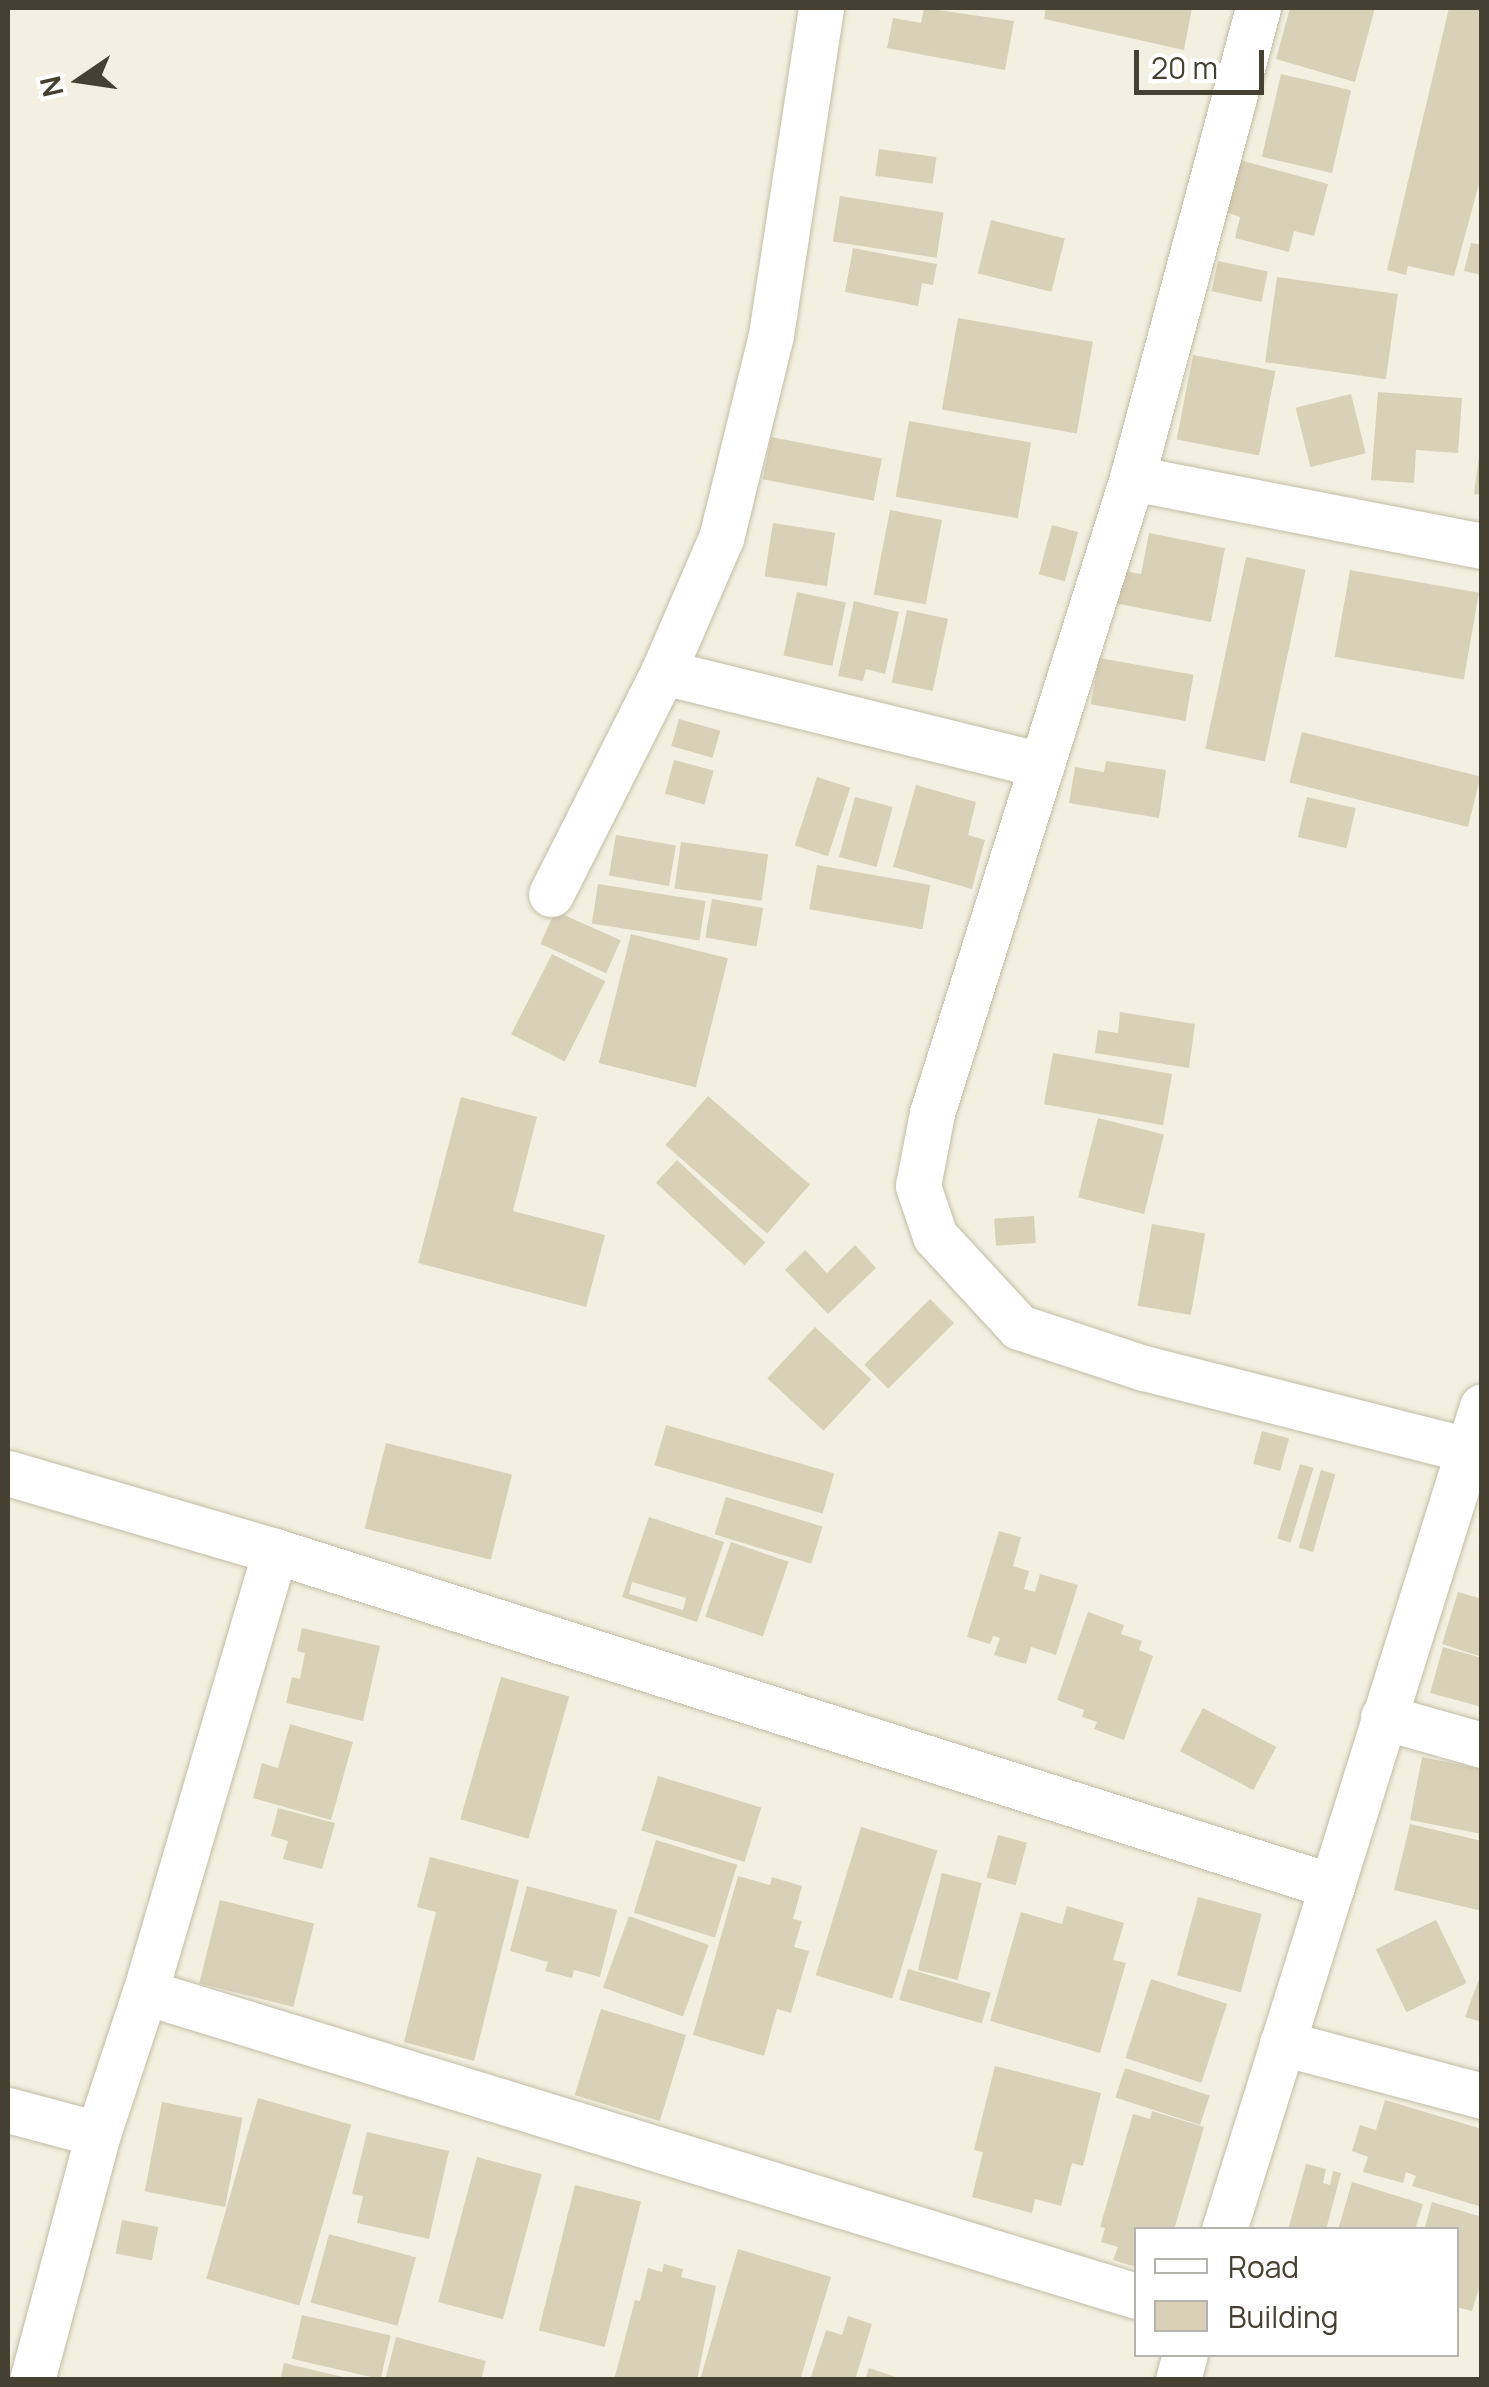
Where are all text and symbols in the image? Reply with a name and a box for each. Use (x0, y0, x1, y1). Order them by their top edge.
north arrow (30, 30, 130, 130)
scale bar (1139, 30, 1269, 92)
text: 20 m (1151, 47, 1218, 88)
text: N (30, 73, 72, 101)
legend (1134, 2227, 1459, 2357)
text: Road (1228, 2246, 1299, 2287)
text: Building (1228, 2296, 1339, 2337)

